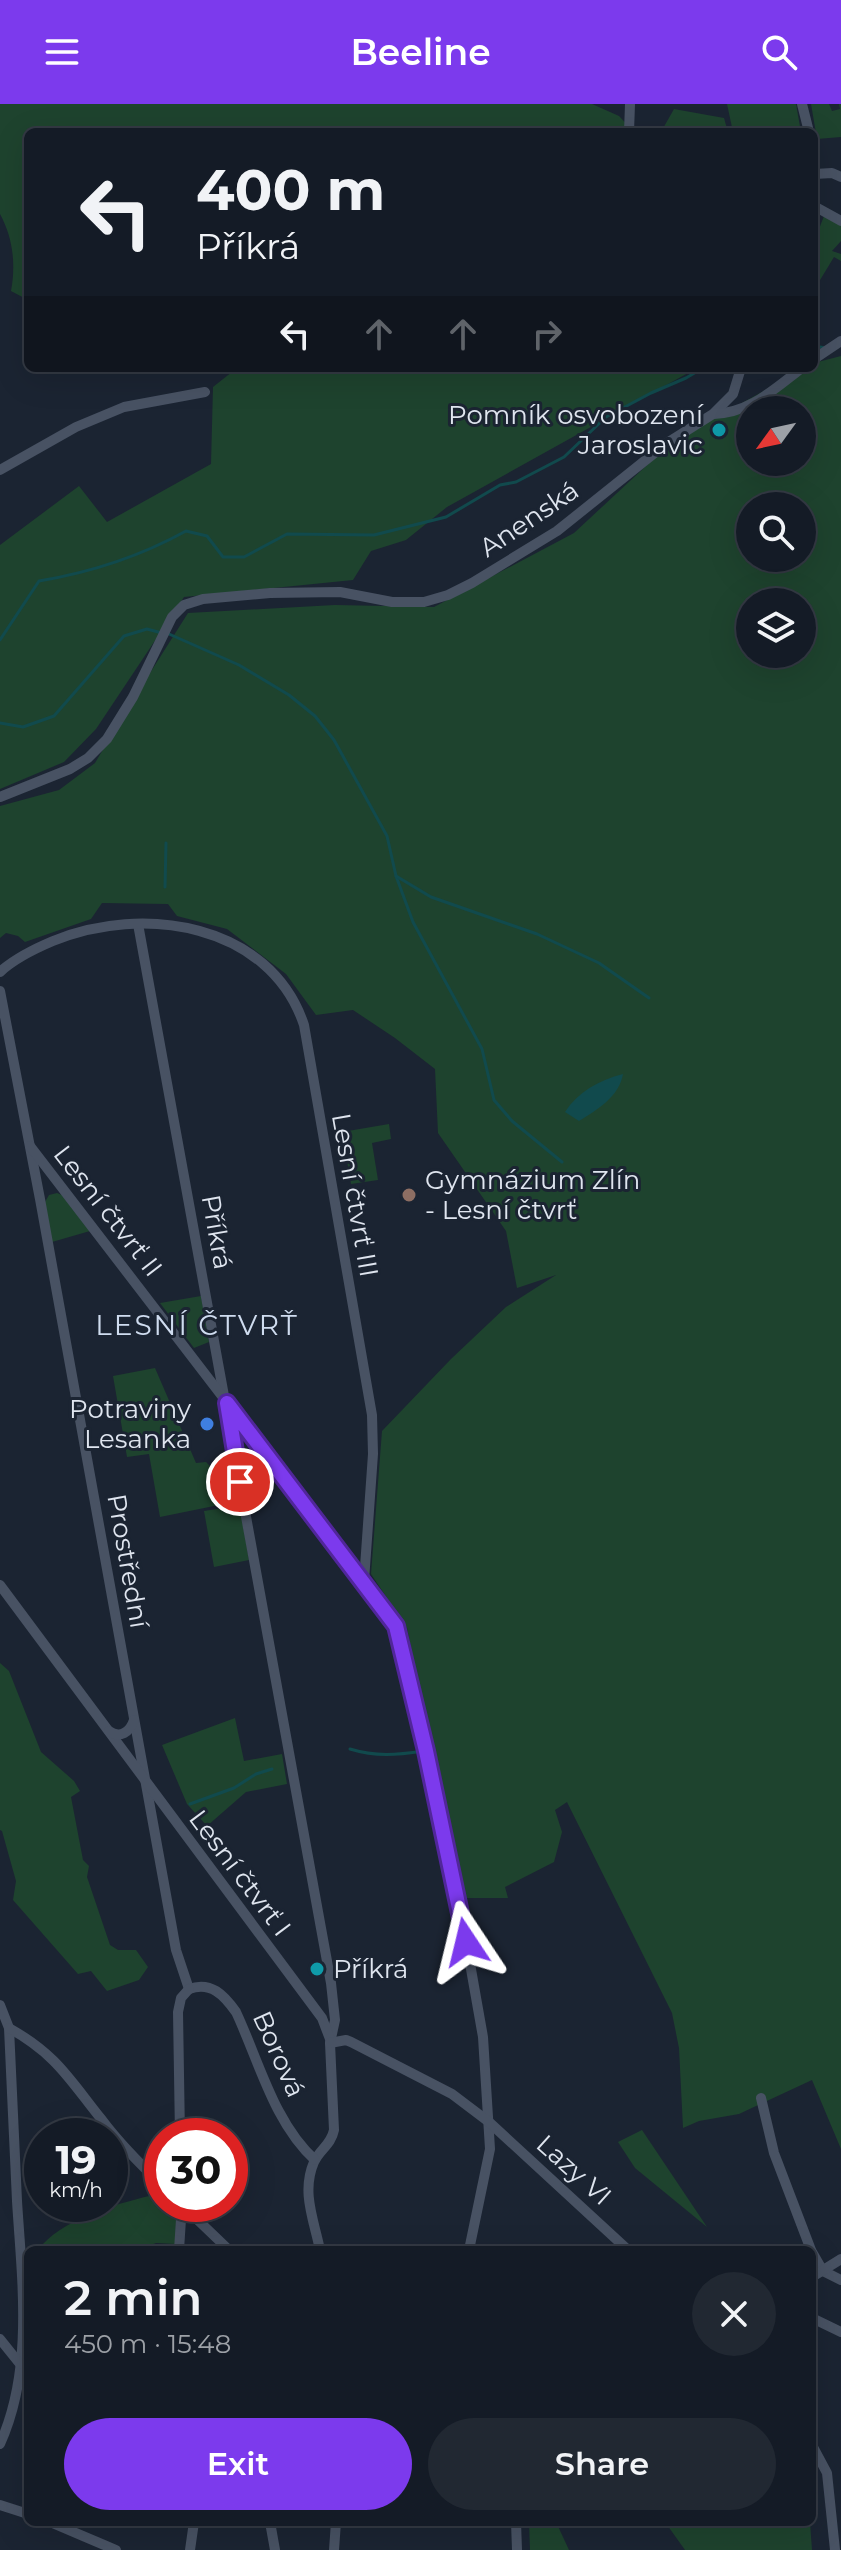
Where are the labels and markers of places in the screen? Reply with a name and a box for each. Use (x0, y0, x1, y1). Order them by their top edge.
place label: Pomník osvobození Jaroslavic (448, 399, 704, 461)
marker: Pomník osvobození Jaroslavic (710, 421, 728, 439)
place label: Gymnázium Zlín - Lesní čtvrť (425, 1164, 640, 1226)
marker: Gymnázium Zlín - Lesní čtvrť (400, 1186, 418, 1204)
place label: Potraviny Lesanka (69, 1393, 192, 1455)
marker: Potraviny Lesanka (198, 1415, 216, 1433)
pin (206, 1448, 274, 1516)
place label: Příkrá (333, 1953, 408, 1985)
marker: Příkrá (308, 1960, 326, 1978)

